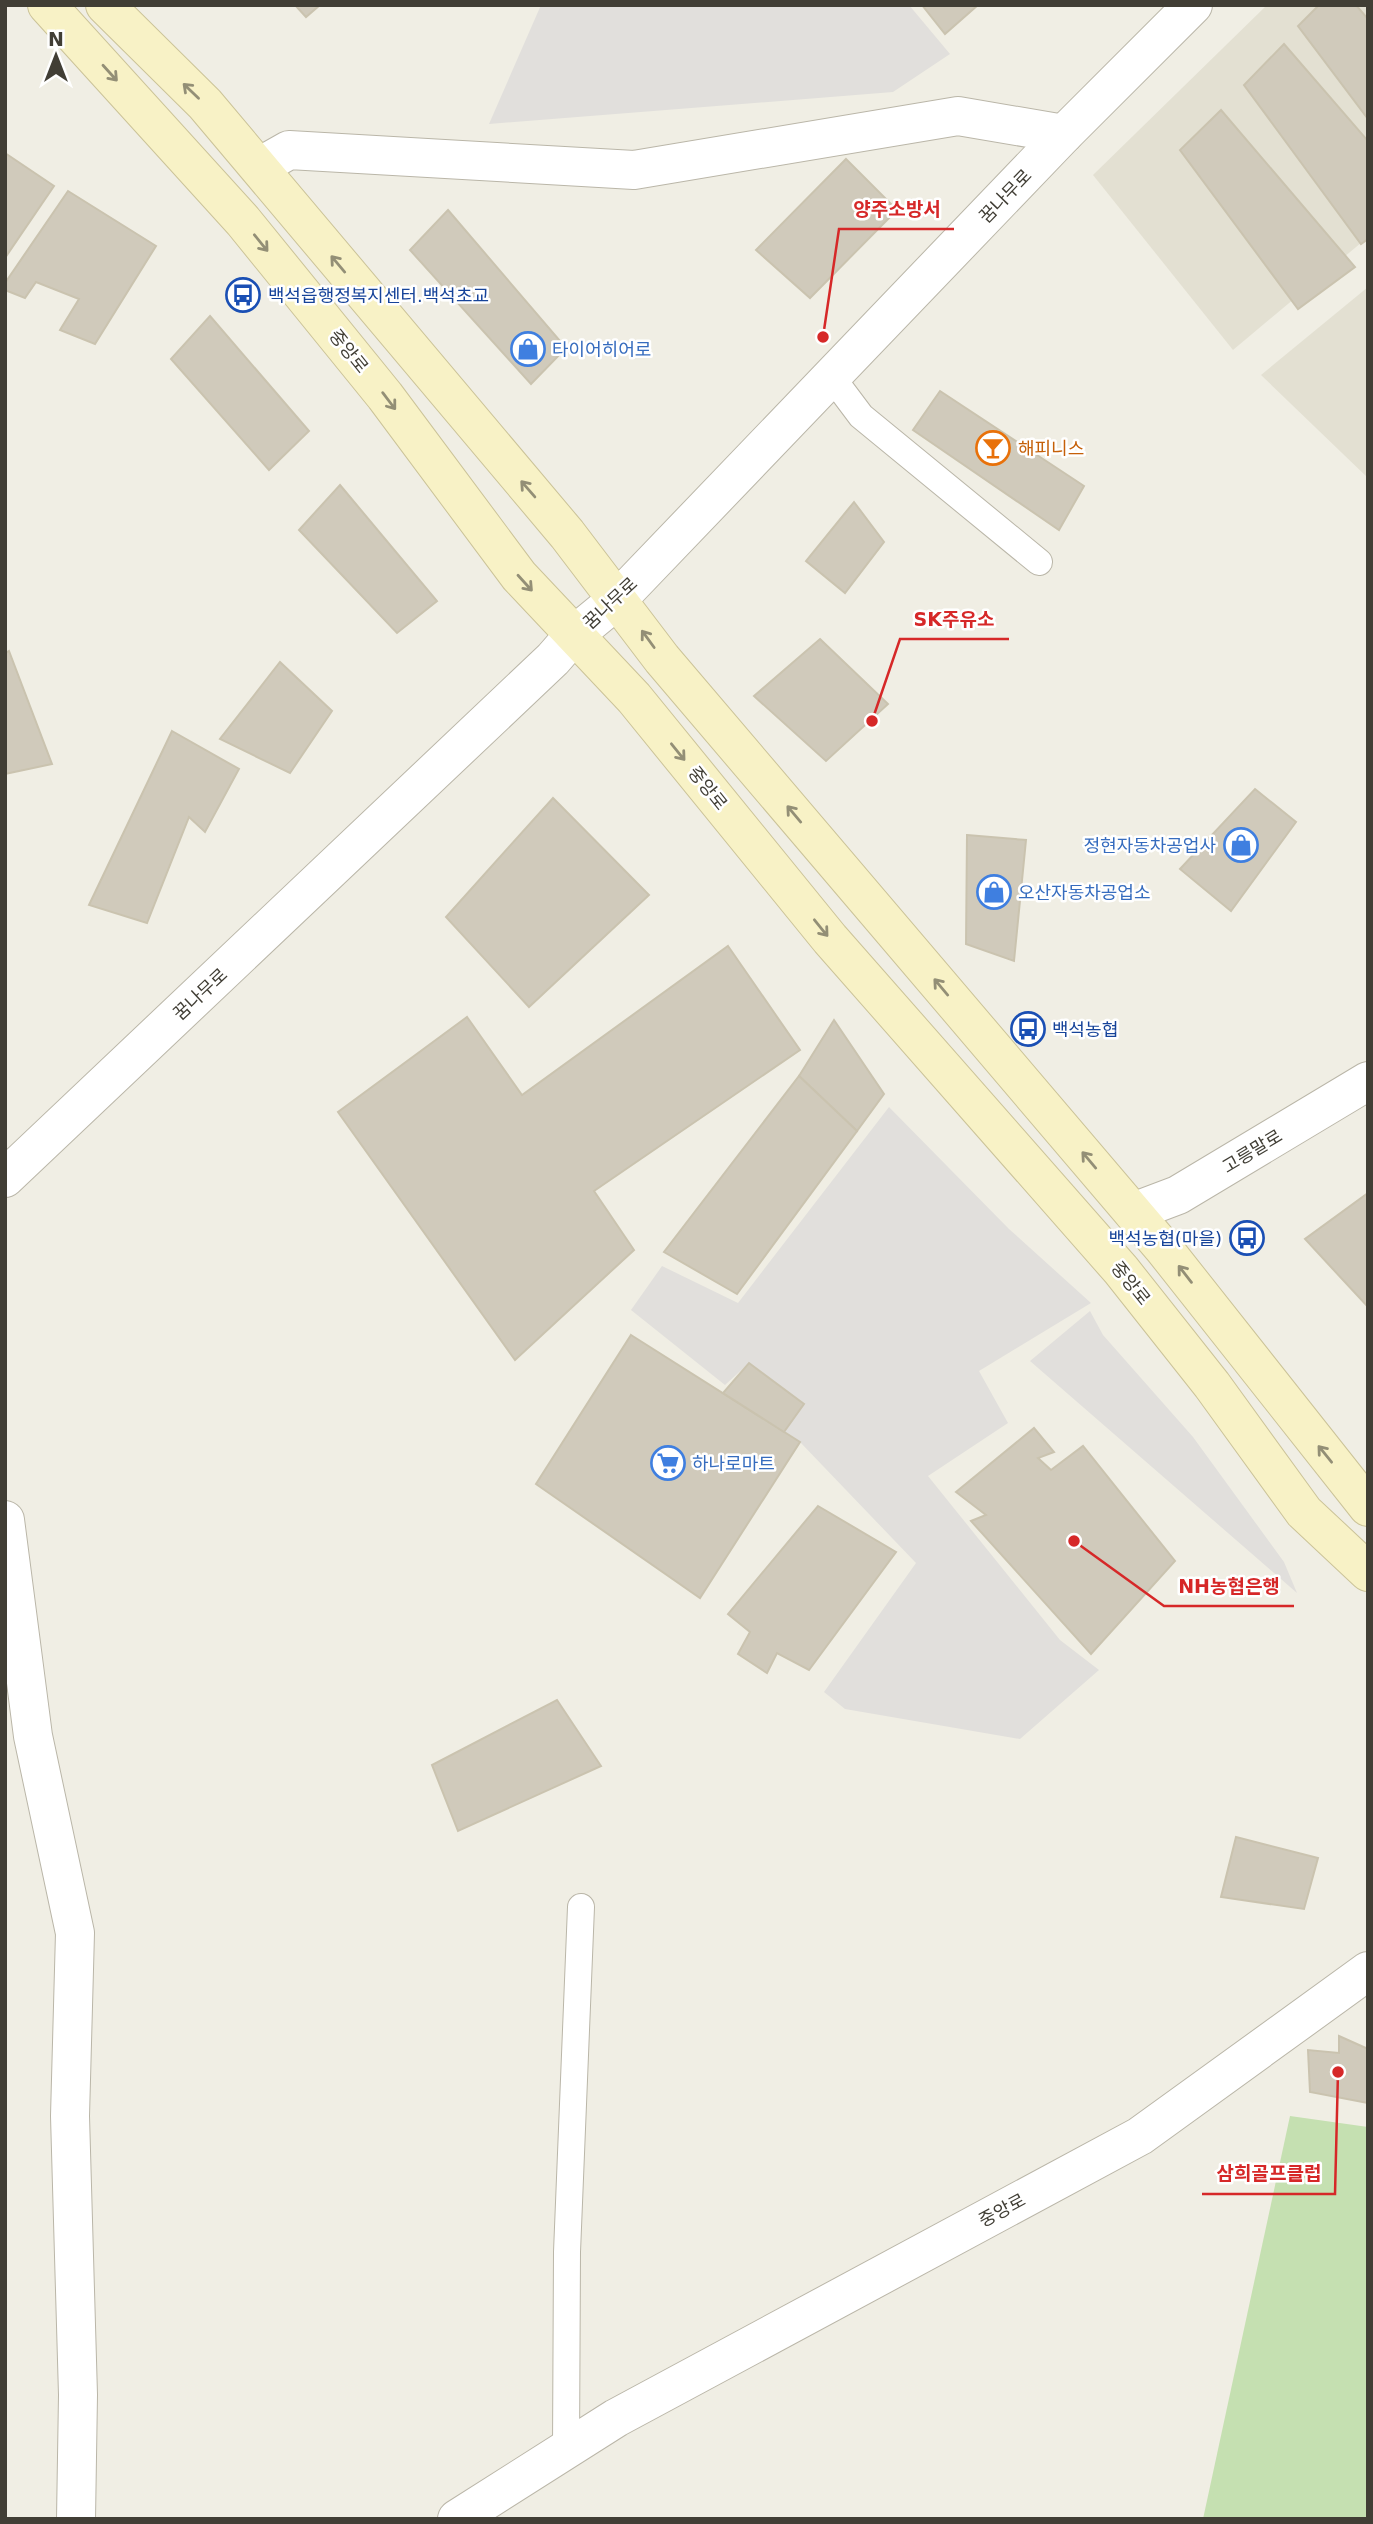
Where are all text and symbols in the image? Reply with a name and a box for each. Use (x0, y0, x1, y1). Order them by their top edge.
north arrow (21, 21, 91, 91)
text: N (48, 28, 64, 50)
one-way arrow (102, 64, 118, 82)
one-way arrow (183, 82, 200, 99)
street label: 꿈나무로 (974, 165, 1036, 227)
callout: 양주소방서 (839, 189, 954, 229)
text: 양주소방서 (853, 198, 941, 220)
one-way arrow (253, 234, 269, 252)
one-way arrow (331, 255, 347, 273)
bus stop icon: 백석읍행정복지센터.백석초교 (224, 276, 262, 314)
place label: 백석읍행정복지센터.백석초교 (268, 285, 489, 306)
street label: 중앙로 (325, 325, 373, 377)
shop icon: 타이어히어로 (509, 330, 547, 368)
place label: 타이어히어로 (552, 339, 651, 360)
one-way arrow (382, 391, 396, 410)
bar icon: 해피니스 (974, 429, 1012, 467)
place label: 해피니스 (1018, 438, 1084, 459)
one-way arrow (521, 480, 536, 498)
street label: 꿈나무로 (579, 573, 641, 633)
one-way arrow (517, 574, 533, 592)
callout: SK주유소 (900, 599, 1009, 639)
text: SK주유소 (914, 608, 994, 630)
one-way arrow (641, 630, 656, 649)
one-way arrow (670, 742, 685, 760)
street label: 중앙로 (684, 762, 732, 814)
one-way arrow (786, 805, 802, 823)
shop icon: 정현자동차공업사 (1222, 826, 1260, 864)
place label: 정현자동차공업사 (1084, 835, 1216, 856)
shop icon: 오산자동차공업소 (975, 873, 1013, 911)
place label: 오산자동차공업소 (1018, 882, 1150, 903)
one-way arrow (814, 919, 829, 937)
street label: 꿈나무로 (169, 964, 231, 1024)
one-way arrow (934, 978, 950, 996)
bus stop icon: 백석농협 (1009, 1010, 1047, 1048)
place label: 백석농협 (1052, 1019, 1118, 1040)
street label: 고릉말로 (1218, 1125, 1286, 1177)
one-way arrow (1081, 1152, 1097, 1170)
bus stop icon: 백석농협(마을) (1228, 1219, 1266, 1257)
place label: 백석농협(마을) (1109, 1228, 1222, 1249)
street label: 중앙로 (1107, 1257, 1155, 1309)
one-way arrow (1177, 1266, 1192, 1284)
supermarket icon: 하나로마트 (649, 1444, 687, 1482)
one-way arrow (1317, 1445, 1332, 1463)
place label: 하나로마트 (692, 1453, 775, 1474)
callout: NH농협은행 (1164, 1566, 1294, 1606)
text: NH농협은행 (1178, 1575, 1280, 1597)
callout: 삼희골프클럽 (1202, 2154, 1335, 2194)
text: 삼희골프클럽 (1217, 2162, 1321, 2184)
street label: 중앙로 (975, 2189, 1029, 2231)

